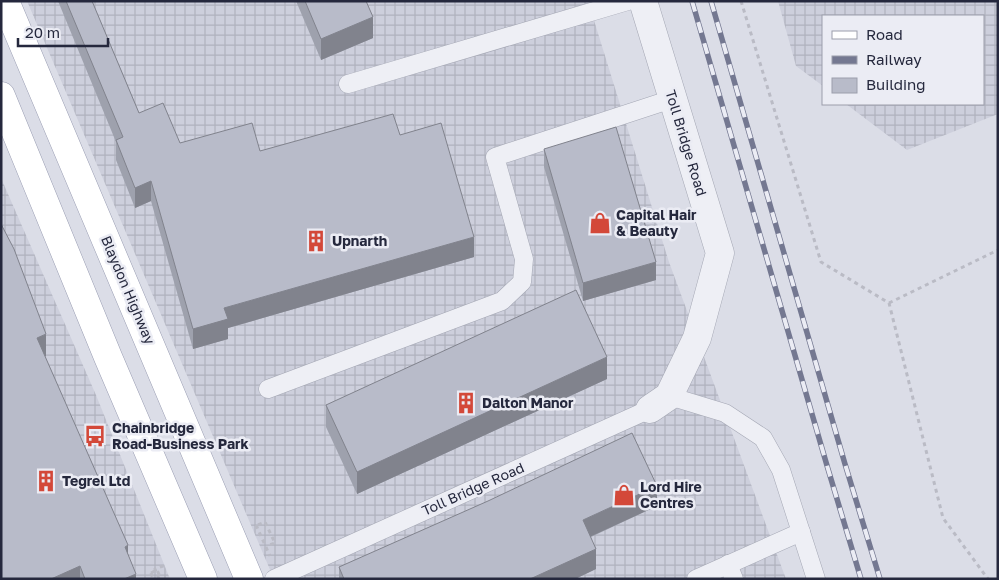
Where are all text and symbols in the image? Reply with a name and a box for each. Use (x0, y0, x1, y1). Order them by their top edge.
scale bar (18, 15, 108, 47)
legend (822, 15, 984, 105)
text: 20 m (25, 23, 60, 41)
text: Road (866, 25, 903, 43)
text: Railway (866, 50, 922, 68)
text: Building (866, 75, 926, 93)
street label: Toll Bridge Road (662, 88, 711, 198)
place label: Capital Hair & Beauty (616, 206, 697, 239)
shop icon: Capital Hair & Beauty (587, 210, 613, 236)
building icon: Upnarth (303, 228, 329, 254)
place label: Upnarth (332, 232, 387, 249)
street label: Blaydon Highway (98, 233, 159, 347)
building icon: Dalton Manor (453, 390, 479, 416)
place label: Dalton Manor (482, 394, 574, 411)
place label: Chainbridge Road-Business Park (112, 419, 249, 452)
bus stop icon: Chainbridge Road-Business Park (82, 423, 108, 449)
street label: Toll Bridge Road (419, 458, 527, 519)
building icon: Tegrel Ltd (33, 468, 59, 494)
place label: Tegrel Ltd (62, 472, 130, 489)
place label: Lord Hire Centres (640, 478, 702, 511)
shop icon: Lord Hire Centres (611, 482, 637, 508)

